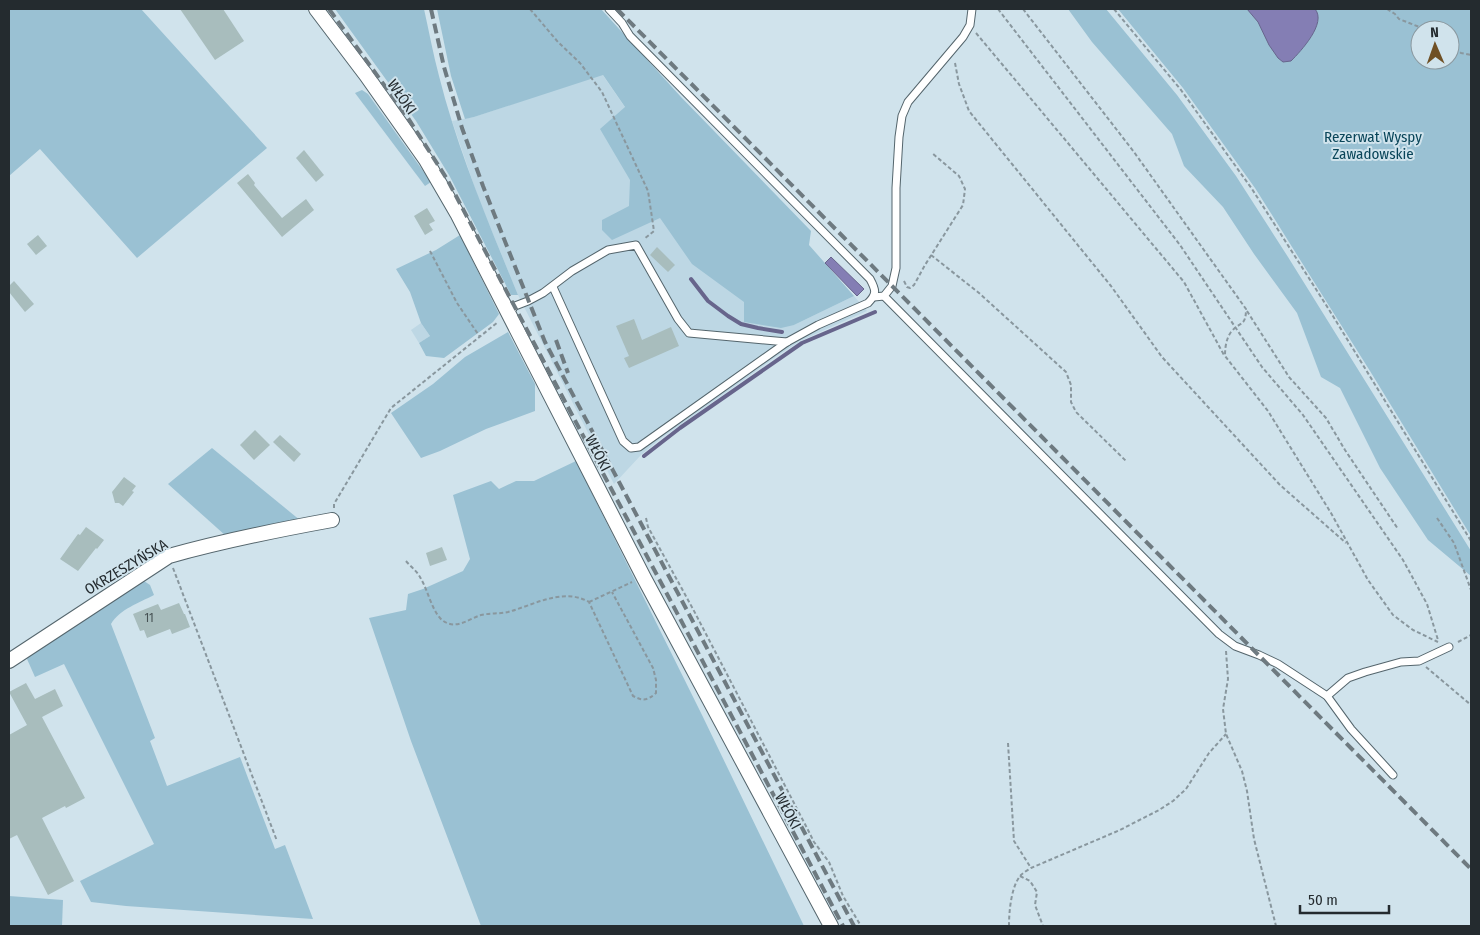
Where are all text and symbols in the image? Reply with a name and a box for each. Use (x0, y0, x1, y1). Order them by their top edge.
north arrow (1410, 20, 1460, 70)
text: N (1430, 24, 1439, 41)
street label: WŁÓKI (384, 76, 420, 118)
park label: Rezerwat Wyspy Zawadowskie (1324, 128, 1422, 163)
street label: WŁÓKI (581, 432, 615, 474)
street label: OKRZESZYŃSKA (81, 535, 171, 599)
house number: 11 (144, 611, 154, 625)
street label: WŁÓKI (771, 790, 805, 832)
scale bar (1300, 882, 1389, 914)
text: 50 m (1308, 891, 1338, 909)

